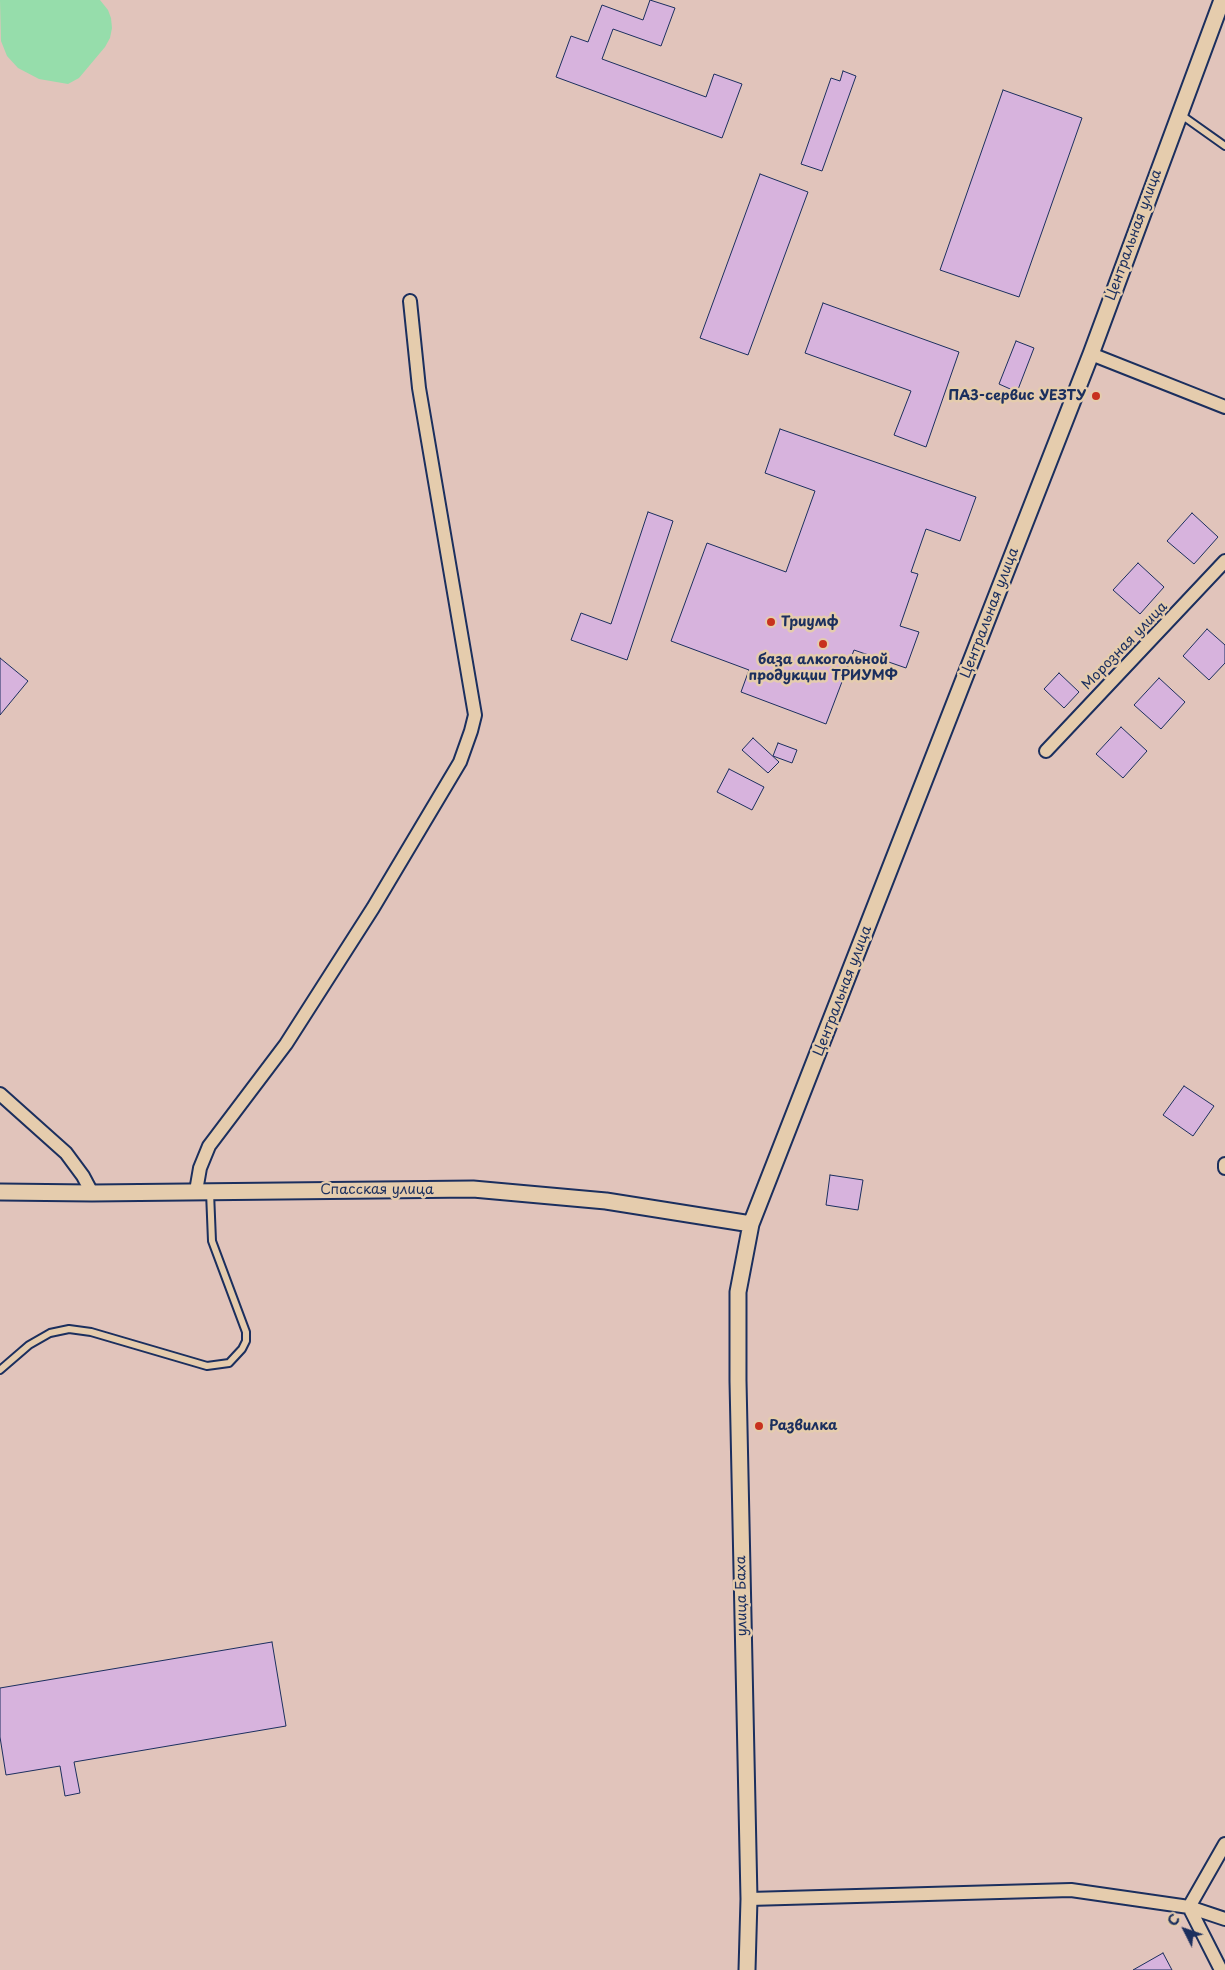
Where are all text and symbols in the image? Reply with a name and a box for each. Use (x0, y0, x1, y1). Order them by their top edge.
street label: Центральная улица (1102, 167, 1166, 303)
place label: ПАЗ-сервис УЕЗТУ (948, 388, 1086, 404)
marker: ПАЗ-сервис УЕЗТУ (1090, 390, 1102, 402)
street label: Центральная улица (957, 545, 1023, 681)
street label: Морозная улица (1079, 599, 1171, 693)
place label: Триумф (781, 614, 838, 630)
marker: Триумф (765, 616, 777, 628)
marker: база алкогольной продукции ТРИУМФ (817, 638, 829, 650)
place label: база алкогольной продукции ТРИУМФ (748, 652, 898, 684)
street label: Центральная улица (810, 923, 876, 1059)
street label: Спасская улица (320, 1182, 434, 1198)
place label: Развилка (769, 1418, 837, 1434)
marker: Развилка (753, 1420, 765, 1432)
street label: улица Баха (733, 1555, 751, 1637)
north arrow (1160, 1905, 1210, 1955)
text: С (1162, 1909, 1185, 1931)

